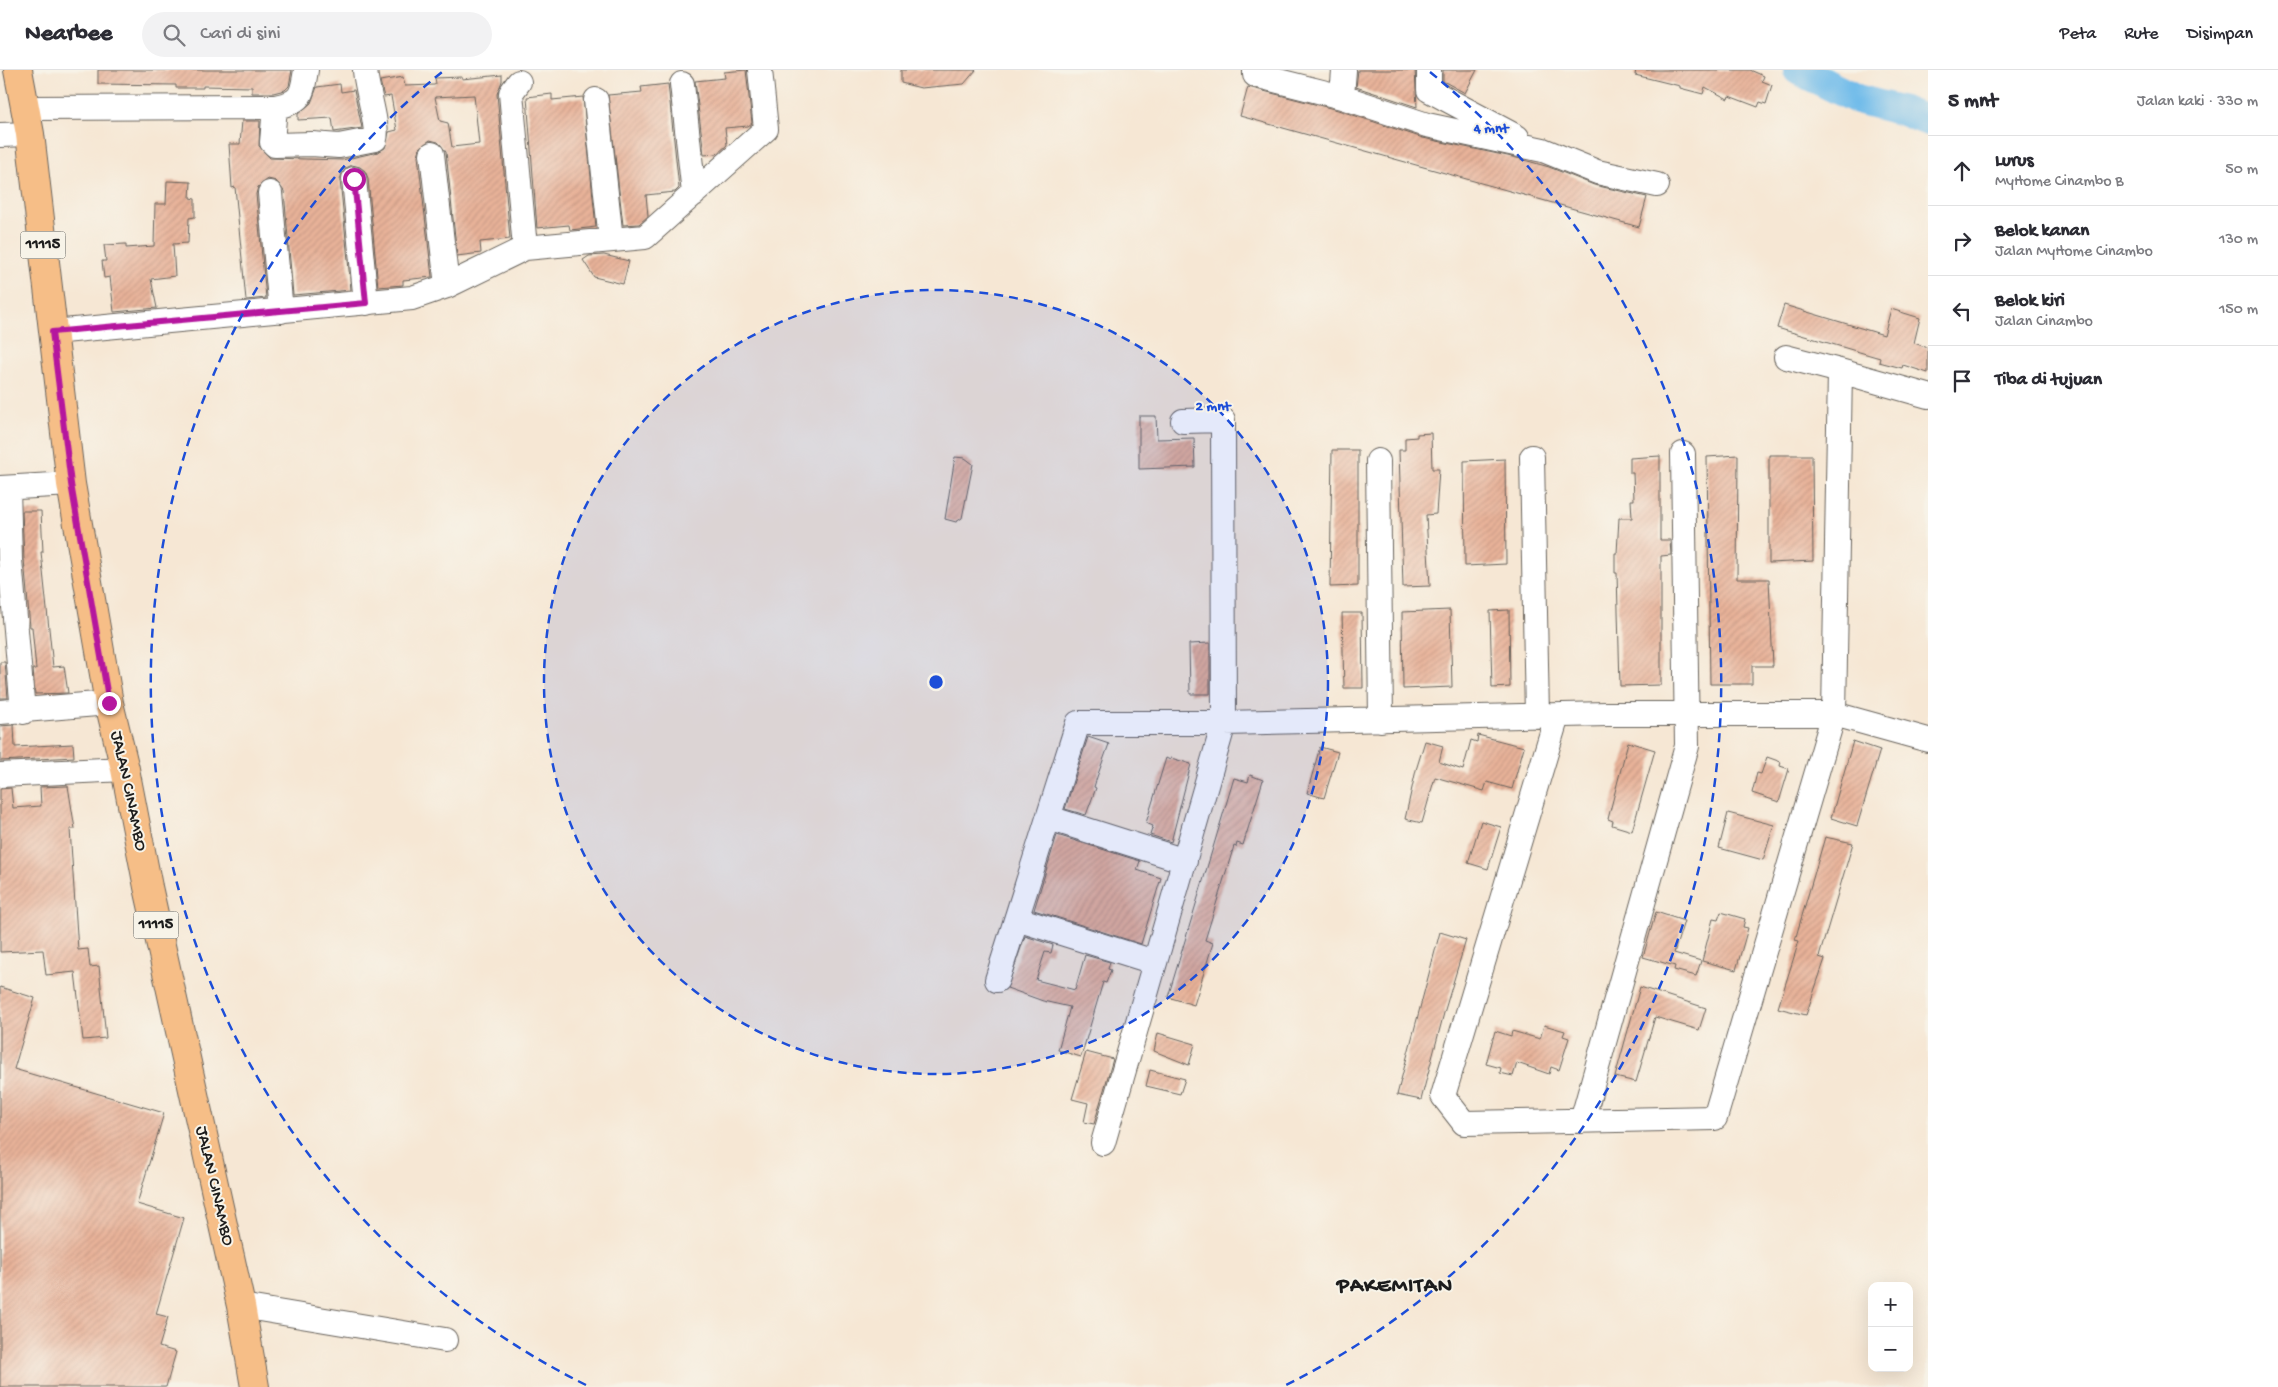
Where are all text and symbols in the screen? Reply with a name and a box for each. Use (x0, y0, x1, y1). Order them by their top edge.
search box (142, 12, 492, 57)
text: Nearbee (25, 20, 112, 49)
icon: search (160, 21, 188, 49)
text: Cari di sini (200, 23, 281, 46)
text: Peta (2060, 24, 2096, 45)
text: Rute (2124, 24, 2159, 45)
text: Disimpan (2187, 24, 2253, 45)
text: 5 mnt (1948, 90, 1997, 115)
text: Jalan kaki · 330 m (2137, 93, 2258, 112)
text: 4 mnt (1473, 120, 1510, 138)
text: Lurus (1995, 150, 2034, 173)
icon: ahead (1948, 157, 1976, 185)
text: 50 m (2225, 161, 2258, 180)
route start (343, 168, 366, 191)
text: MyHome Cinambo B (1995, 173, 2124, 192)
text: Belok kanan (1995, 220, 2089, 243)
icon: right (1948, 227, 1976, 255)
text: 130 m (2219, 231, 2258, 250)
road number: 11115 (20, 232, 66, 258)
text: Jalan MyHome Cinambo (1995, 243, 2153, 262)
text: Belok kiri (1995, 290, 2065, 313)
icon: left (1948, 297, 1976, 325)
text: 150 m (2219, 301, 2258, 320)
text: Jalan Cinambo (1995, 313, 2093, 332)
icon: arrive (1948, 367, 1976, 395)
text: Tiba di tujuan (1995, 369, 2102, 392)
text: 2 mnt (1196, 398, 1232, 416)
centre of rings (927, 673, 945, 691)
route end (98, 692, 121, 715)
street label: JALAN CINAMBO (105, 729, 151, 853)
road number: 11115 (134, 912, 178, 938)
street label: JALAN CINAMBO (190, 1124, 238, 1248)
district label: PAKEMITAN (1336, 1274, 1453, 1300)
map controls (1868, 1282, 1913, 1372)
button: + (1868, 1282, 1913, 1327)
button: − (1868, 1327, 1913, 1372)

